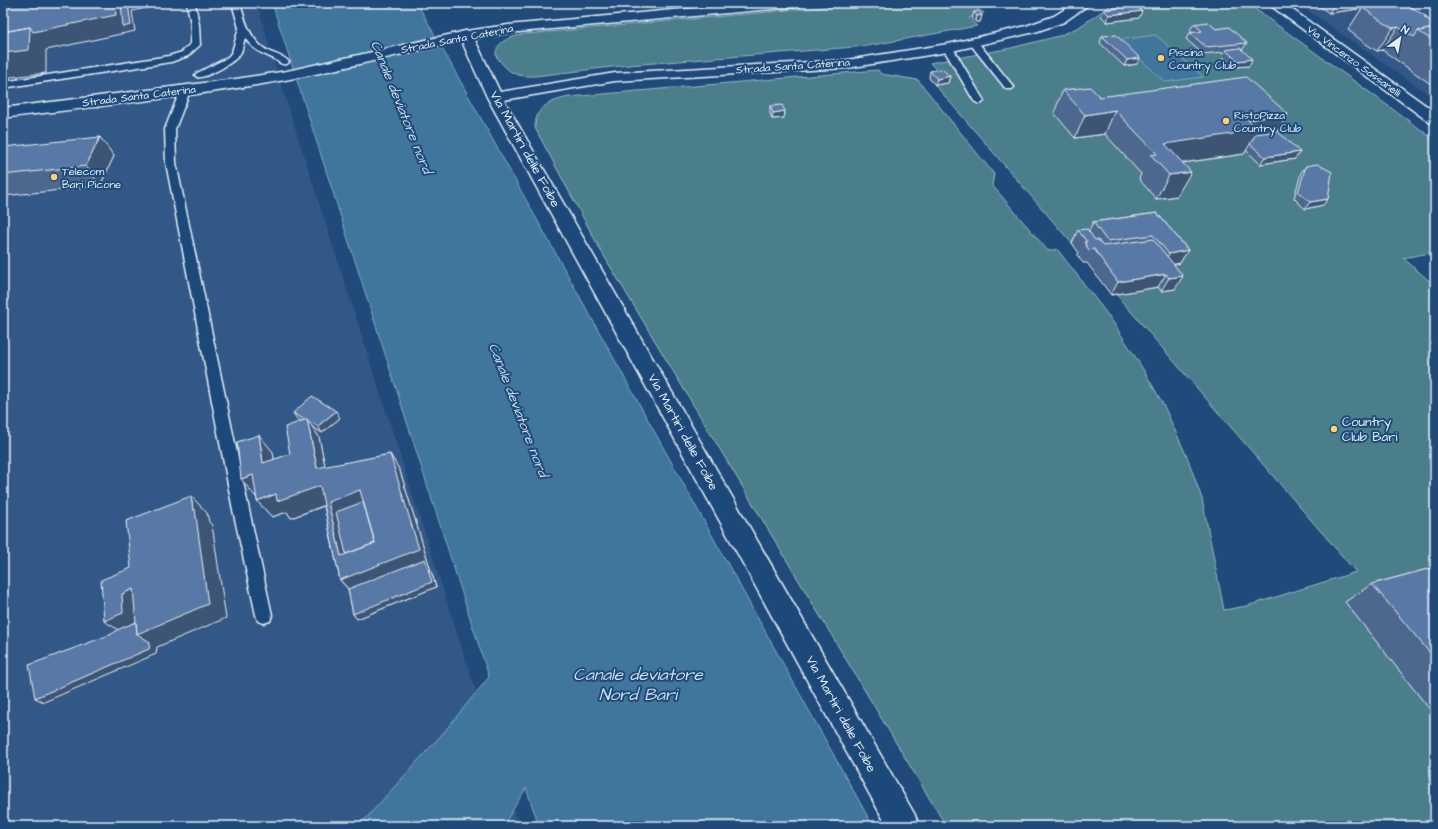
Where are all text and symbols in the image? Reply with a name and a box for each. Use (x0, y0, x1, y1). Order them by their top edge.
north arrow (1380, 18, 1420, 58)
street label: Strada Santa Caterina (400, 21, 515, 57)
street label: Via Vincenzo Sassanelli (1304, 22, 1404, 100)
text: N (1398, 22, 1412, 38)
water label: Canale deviatore nord (365, 37, 438, 179)
place label: Piscina Country Club (1169, 45, 1236, 74)
marker: Piscina Country Club (1156, 53, 1166, 63)
street label: Strada Santa Caterina (736, 55, 851, 77)
street label: Strada Santa Caterina (81, 82, 197, 110)
street label: Via Martiri delle Foibe (485, 87, 565, 211)
place label: RistoPizza Country Club (1234, 108, 1301, 137)
marker: RistoPizza Country Club (1221, 116, 1231, 126)
place label: Telecom Bari Picone (62, 164, 121, 192)
marker: Telecom Bari Picone (49, 172, 59, 182)
water label: Canale deviatore nord (483, 340, 554, 483)
street label: Via Martiri delle Foibe (643, 370, 723, 494)
place label: Country Club Bari (1342, 413, 1397, 446)
marker: Country Club Bari (1329, 424, 1339, 434)
street label: Via Martiri delle Foibe (801, 652, 881, 776)
water label: Canale deviatore Nord Bari (573, 663, 704, 707)

